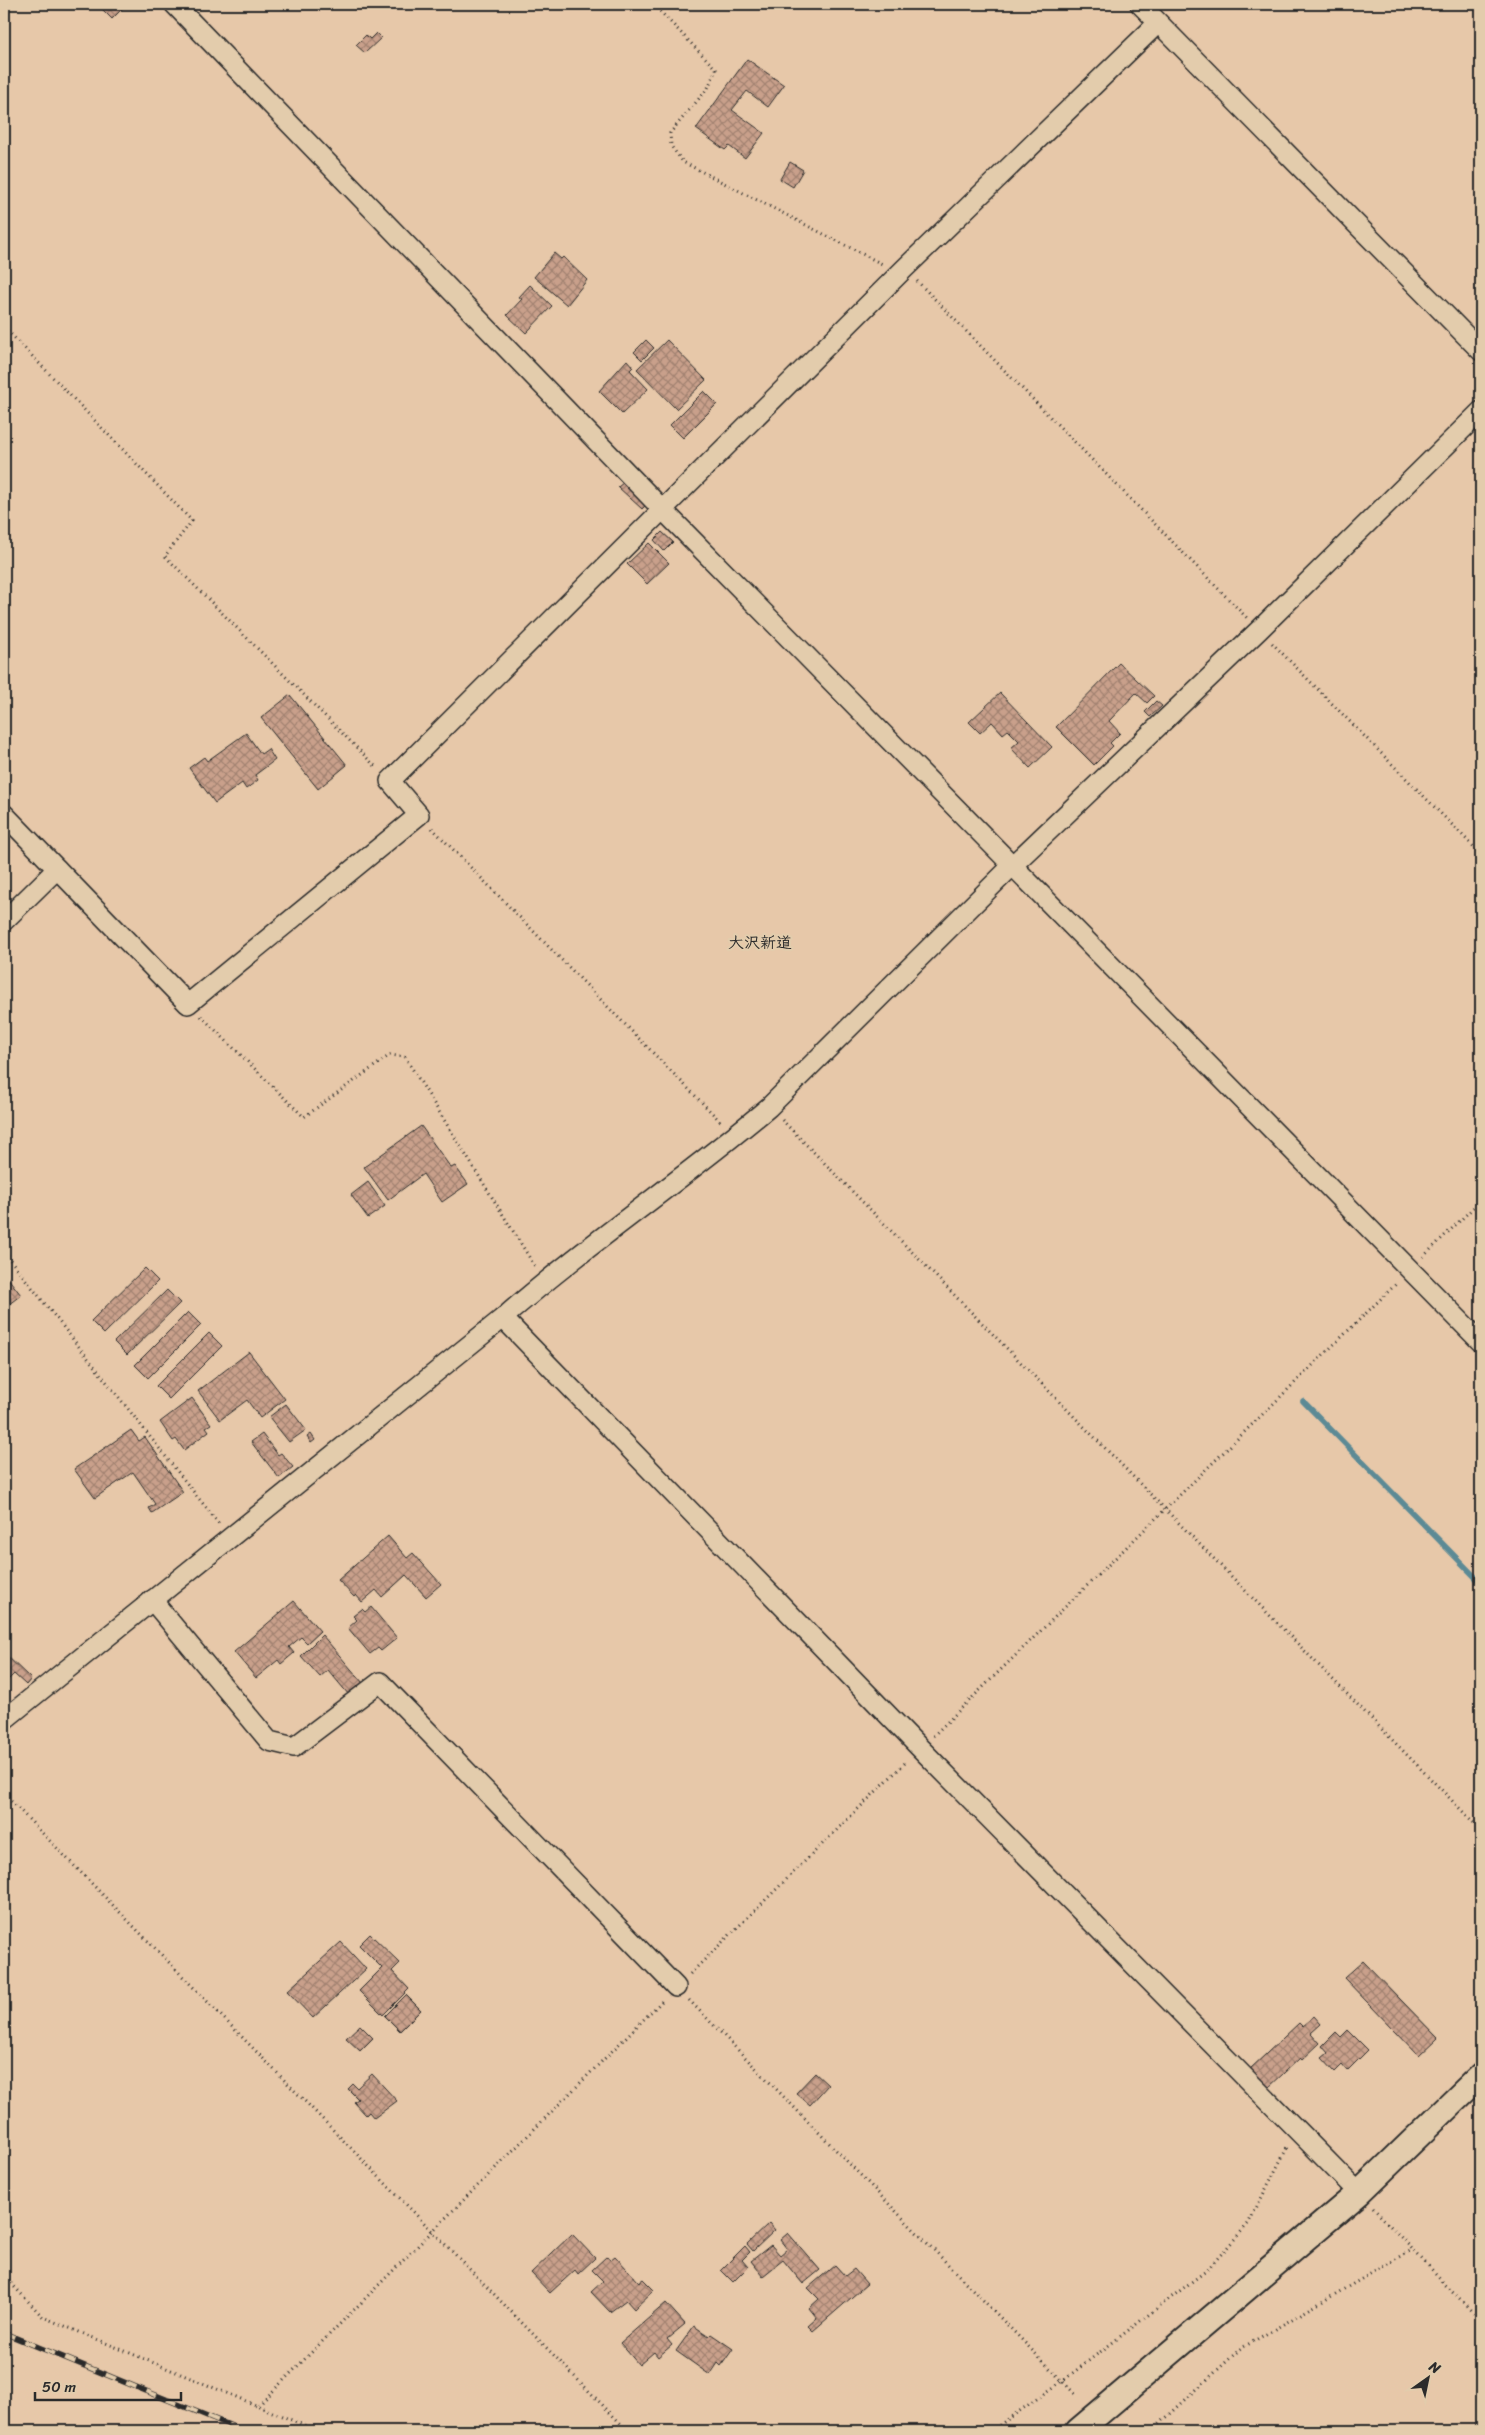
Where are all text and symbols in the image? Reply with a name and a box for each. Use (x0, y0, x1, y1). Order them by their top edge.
district label: 大沢新道 (728, 928, 792, 957)
north arrow (1402, 2352, 1452, 2402)
text: N (1423, 2354, 1446, 2381)
scale bar (35, 2370, 181, 2402)
text: 50 m (42, 2374, 77, 2400)

